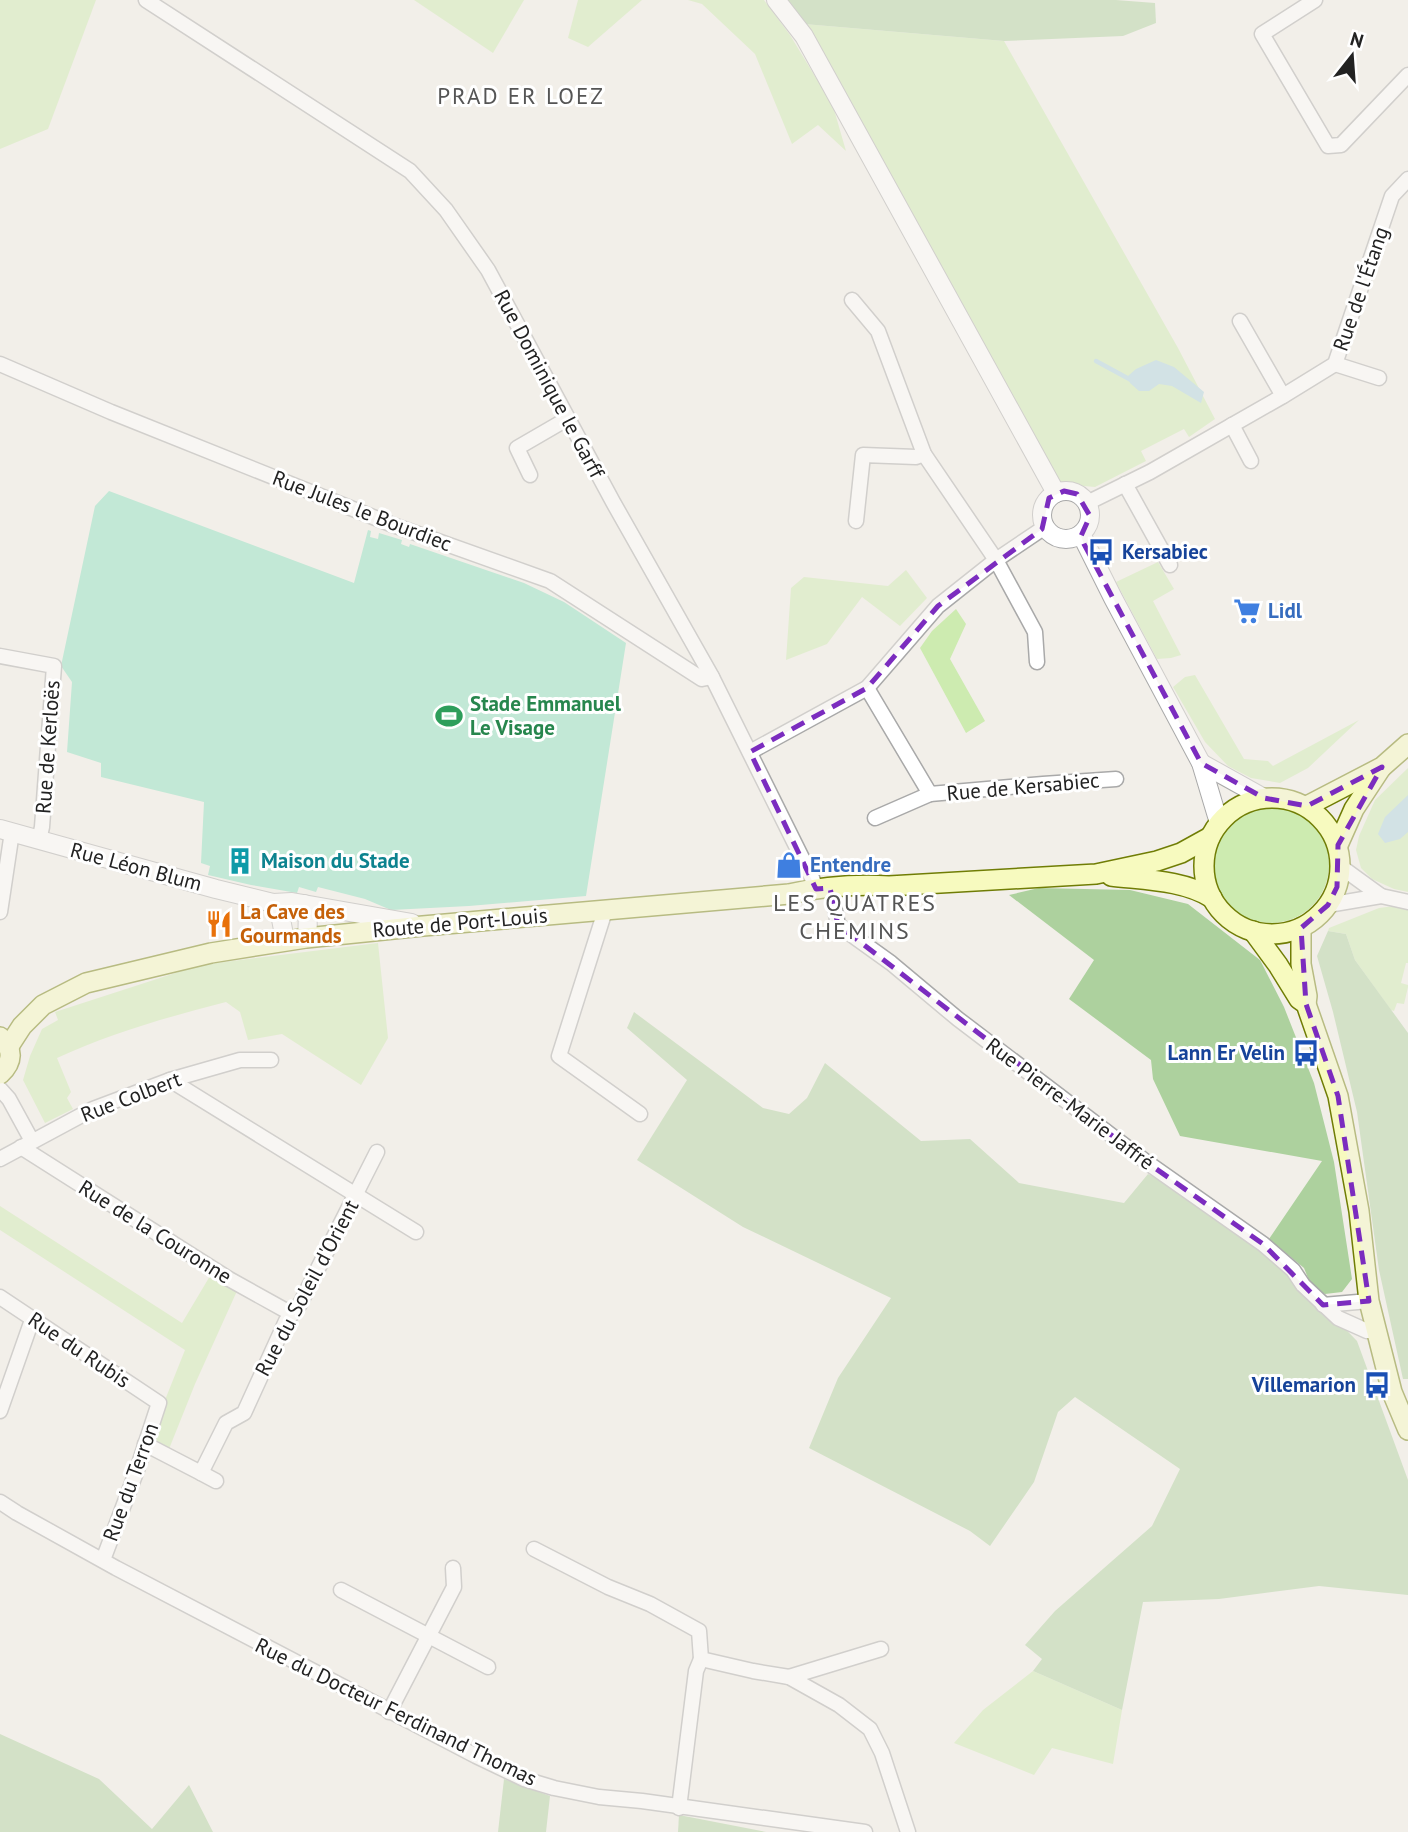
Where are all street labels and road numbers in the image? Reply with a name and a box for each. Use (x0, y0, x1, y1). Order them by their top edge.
street label: Rue de l'Étang (1327, 223, 1394, 355)
street label: Rue Dominique le Garff (488, 285, 611, 484)
street label: Rue Jules le Bourdiec (269, 464, 456, 557)
street label: Rue de Kerloës (29, 679, 66, 815)
street label: Rue de Kersabiec (945, 766, 1100, 807)
street label: Rue Léon Blum (67, 836, 205, 897)
street label: Route de Port-Louis (371, 901, 549, 944)
street label: Rue Pierre-Marie Jaffré (981, 1031, 1160, 1176)
street label: Rue Colbert (77, 1065, 185, 1128)
street label: Rue de la Couronne (74, 1174, 237, 1290)
street label: Rue du Soleil d'Orient (249, 1195, 365, 1381)
street label: Rue du Rubis (23, 1306, 136, 1394)
street label: Rue du Terron (97, 1419, 164, 1545)
street label: Rue du Docteur Ferdinand Thomas (251, 1631, 542, 1792)

